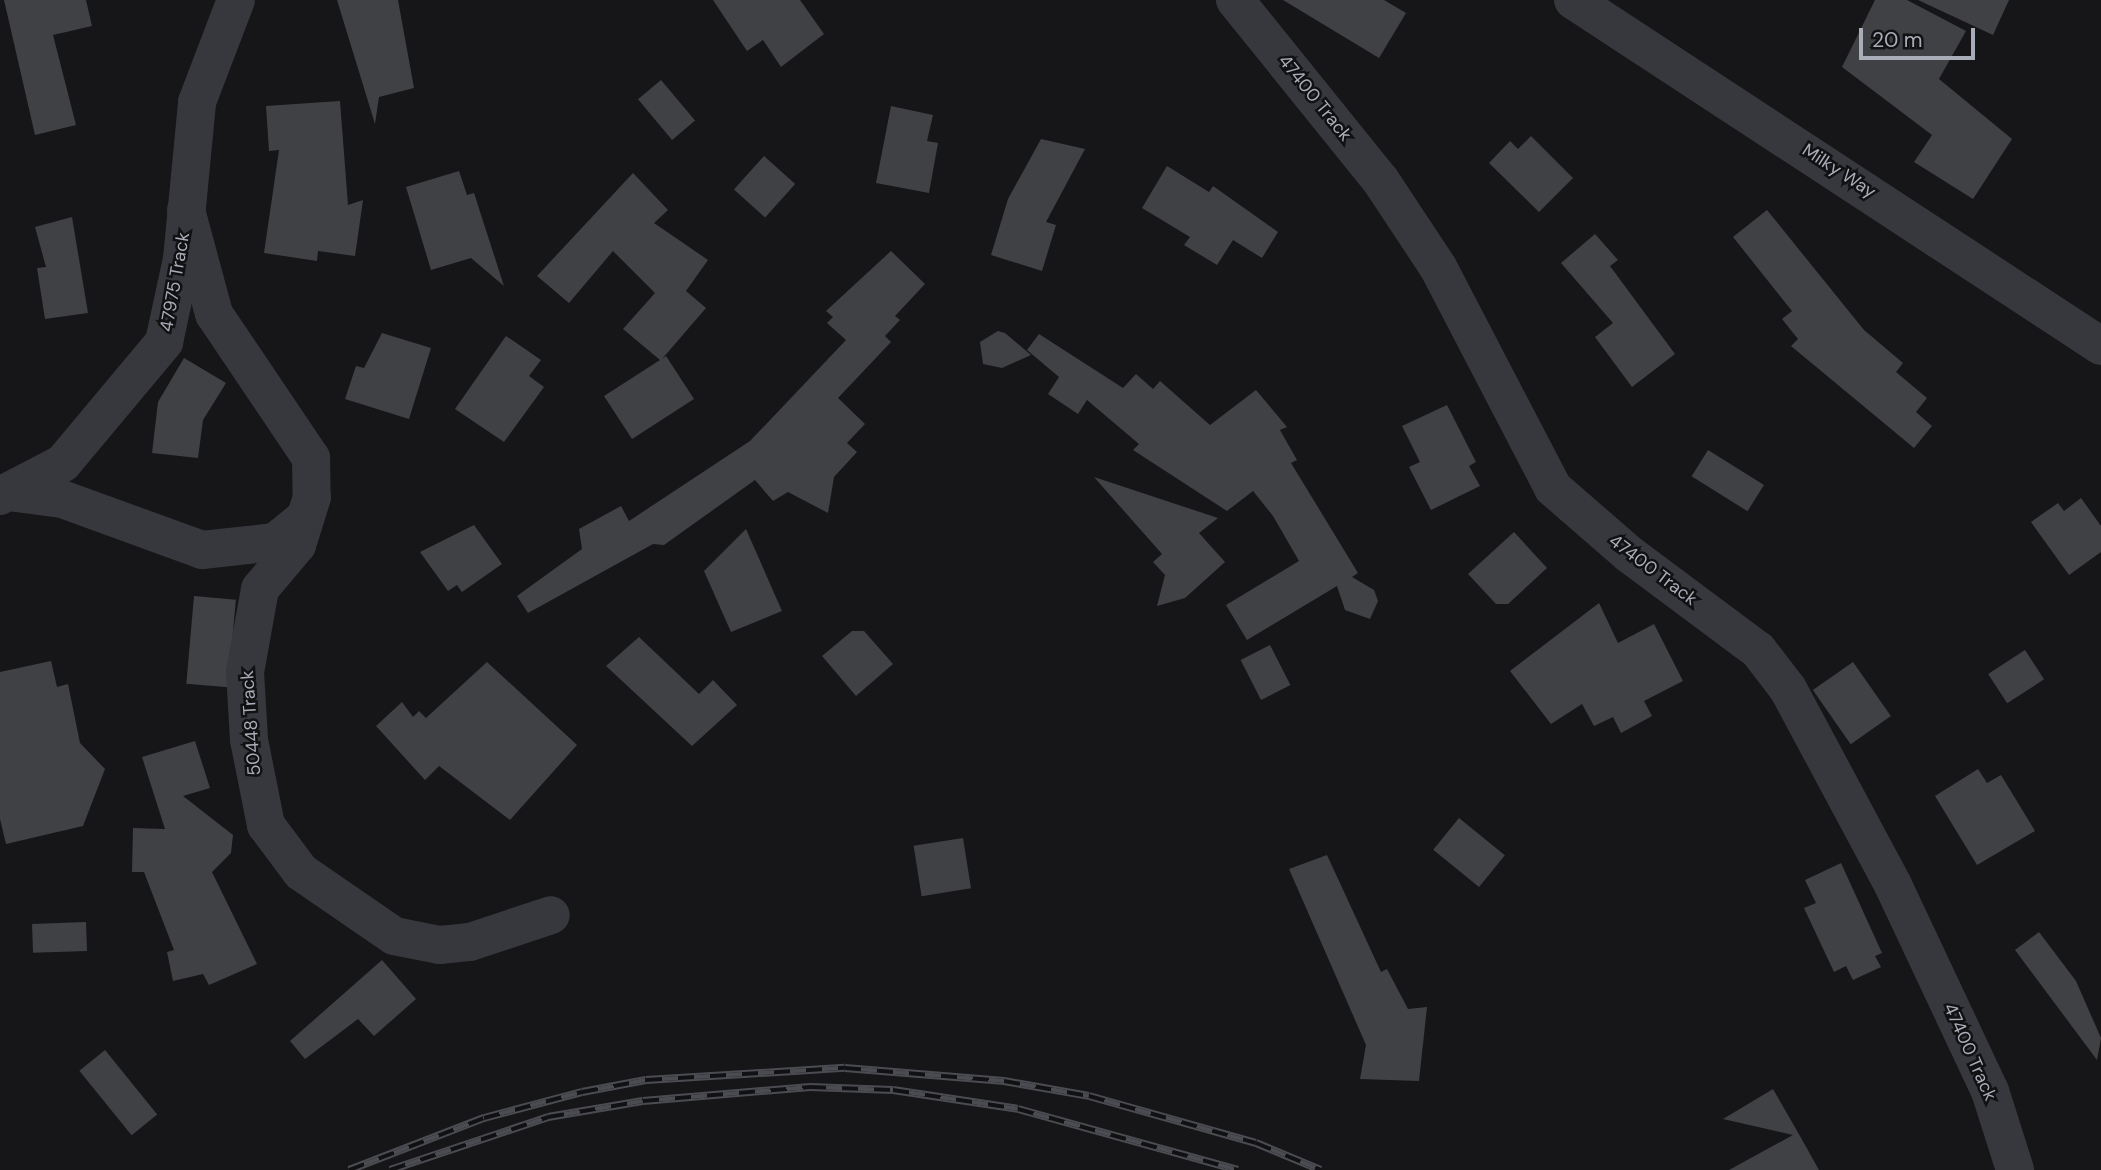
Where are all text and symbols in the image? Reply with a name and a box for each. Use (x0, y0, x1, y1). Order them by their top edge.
scale bar (1863, 14, 1979, 58)
text: 20 m (1872, 26, 1923, 54)
street label: 47400 Track (1274, 51, 1356, 145)
street label: Milky Way (1798, 139, 1880, 203)
street label: 47975 Track (156, 231, 194, 333)
street label: 47400 Track (1605, 530, 1701, 610)
street label: 50448 Track (237, 669, 265, 777)
street label: 47400 Track (1939, 1000, 2001, 1104)

